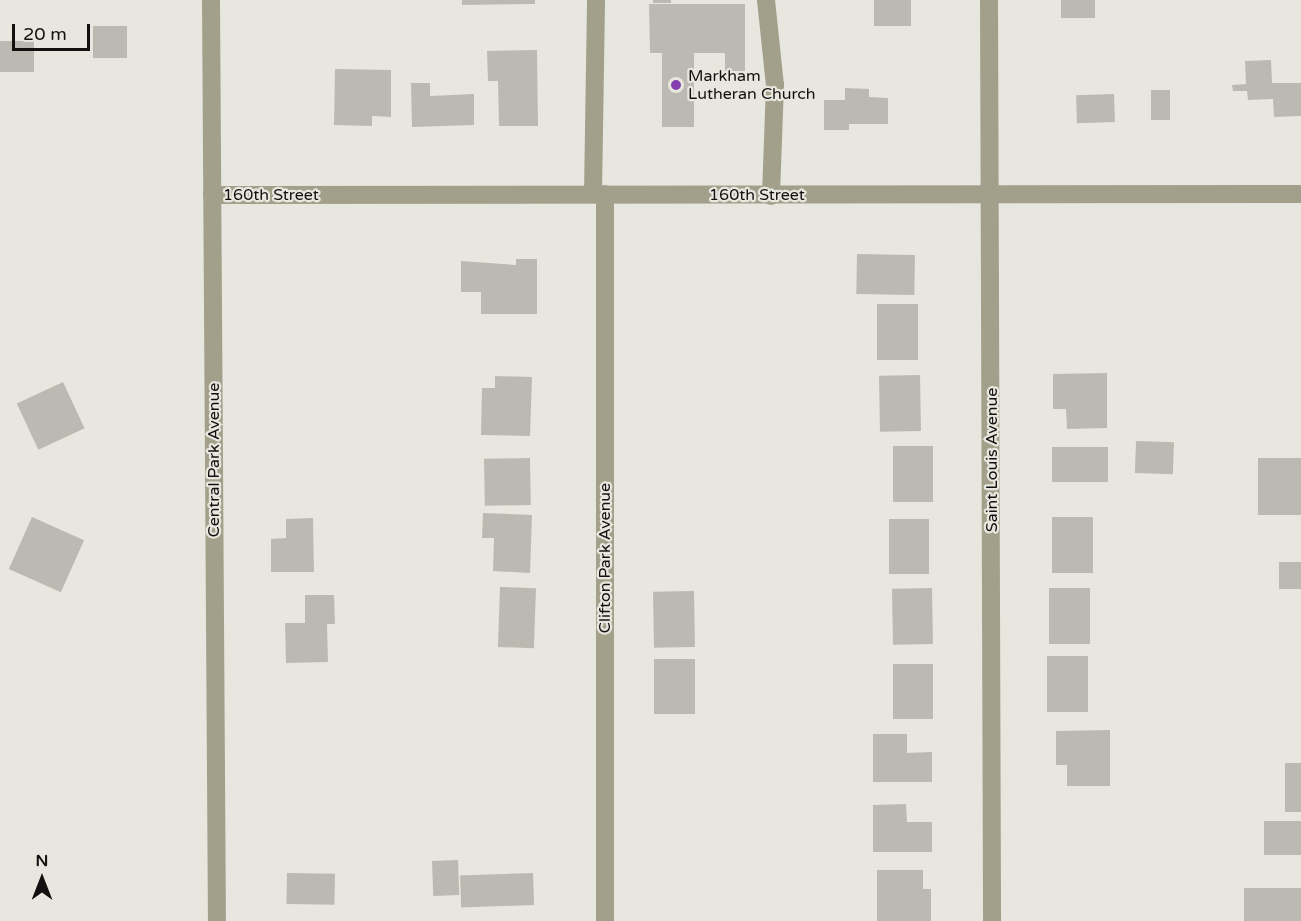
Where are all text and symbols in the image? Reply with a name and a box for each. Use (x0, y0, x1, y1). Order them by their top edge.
scale bar (15, 12, 93, 50)
text: 20 m (23, 23, 67, 45)
place label: Markham Lutheran Church (688, 66, 816, 104)
marker: Markham Lutheran Church (669, 78, 683, 92)
street label: 160th Street (223, 185, 319, 205)
street label: 160th Street (709, 185, 805, 205)
street label: Central Park Avenue (204, 383, 224, 537)
street label: Saint Louis Avenue (982, 388, 1002, 532)
street label: Clifton Park Avenue (595, 483, 615, 633)
north arrow (12, 849, 72, 909)
text: N (36, 851, 48, 871)

